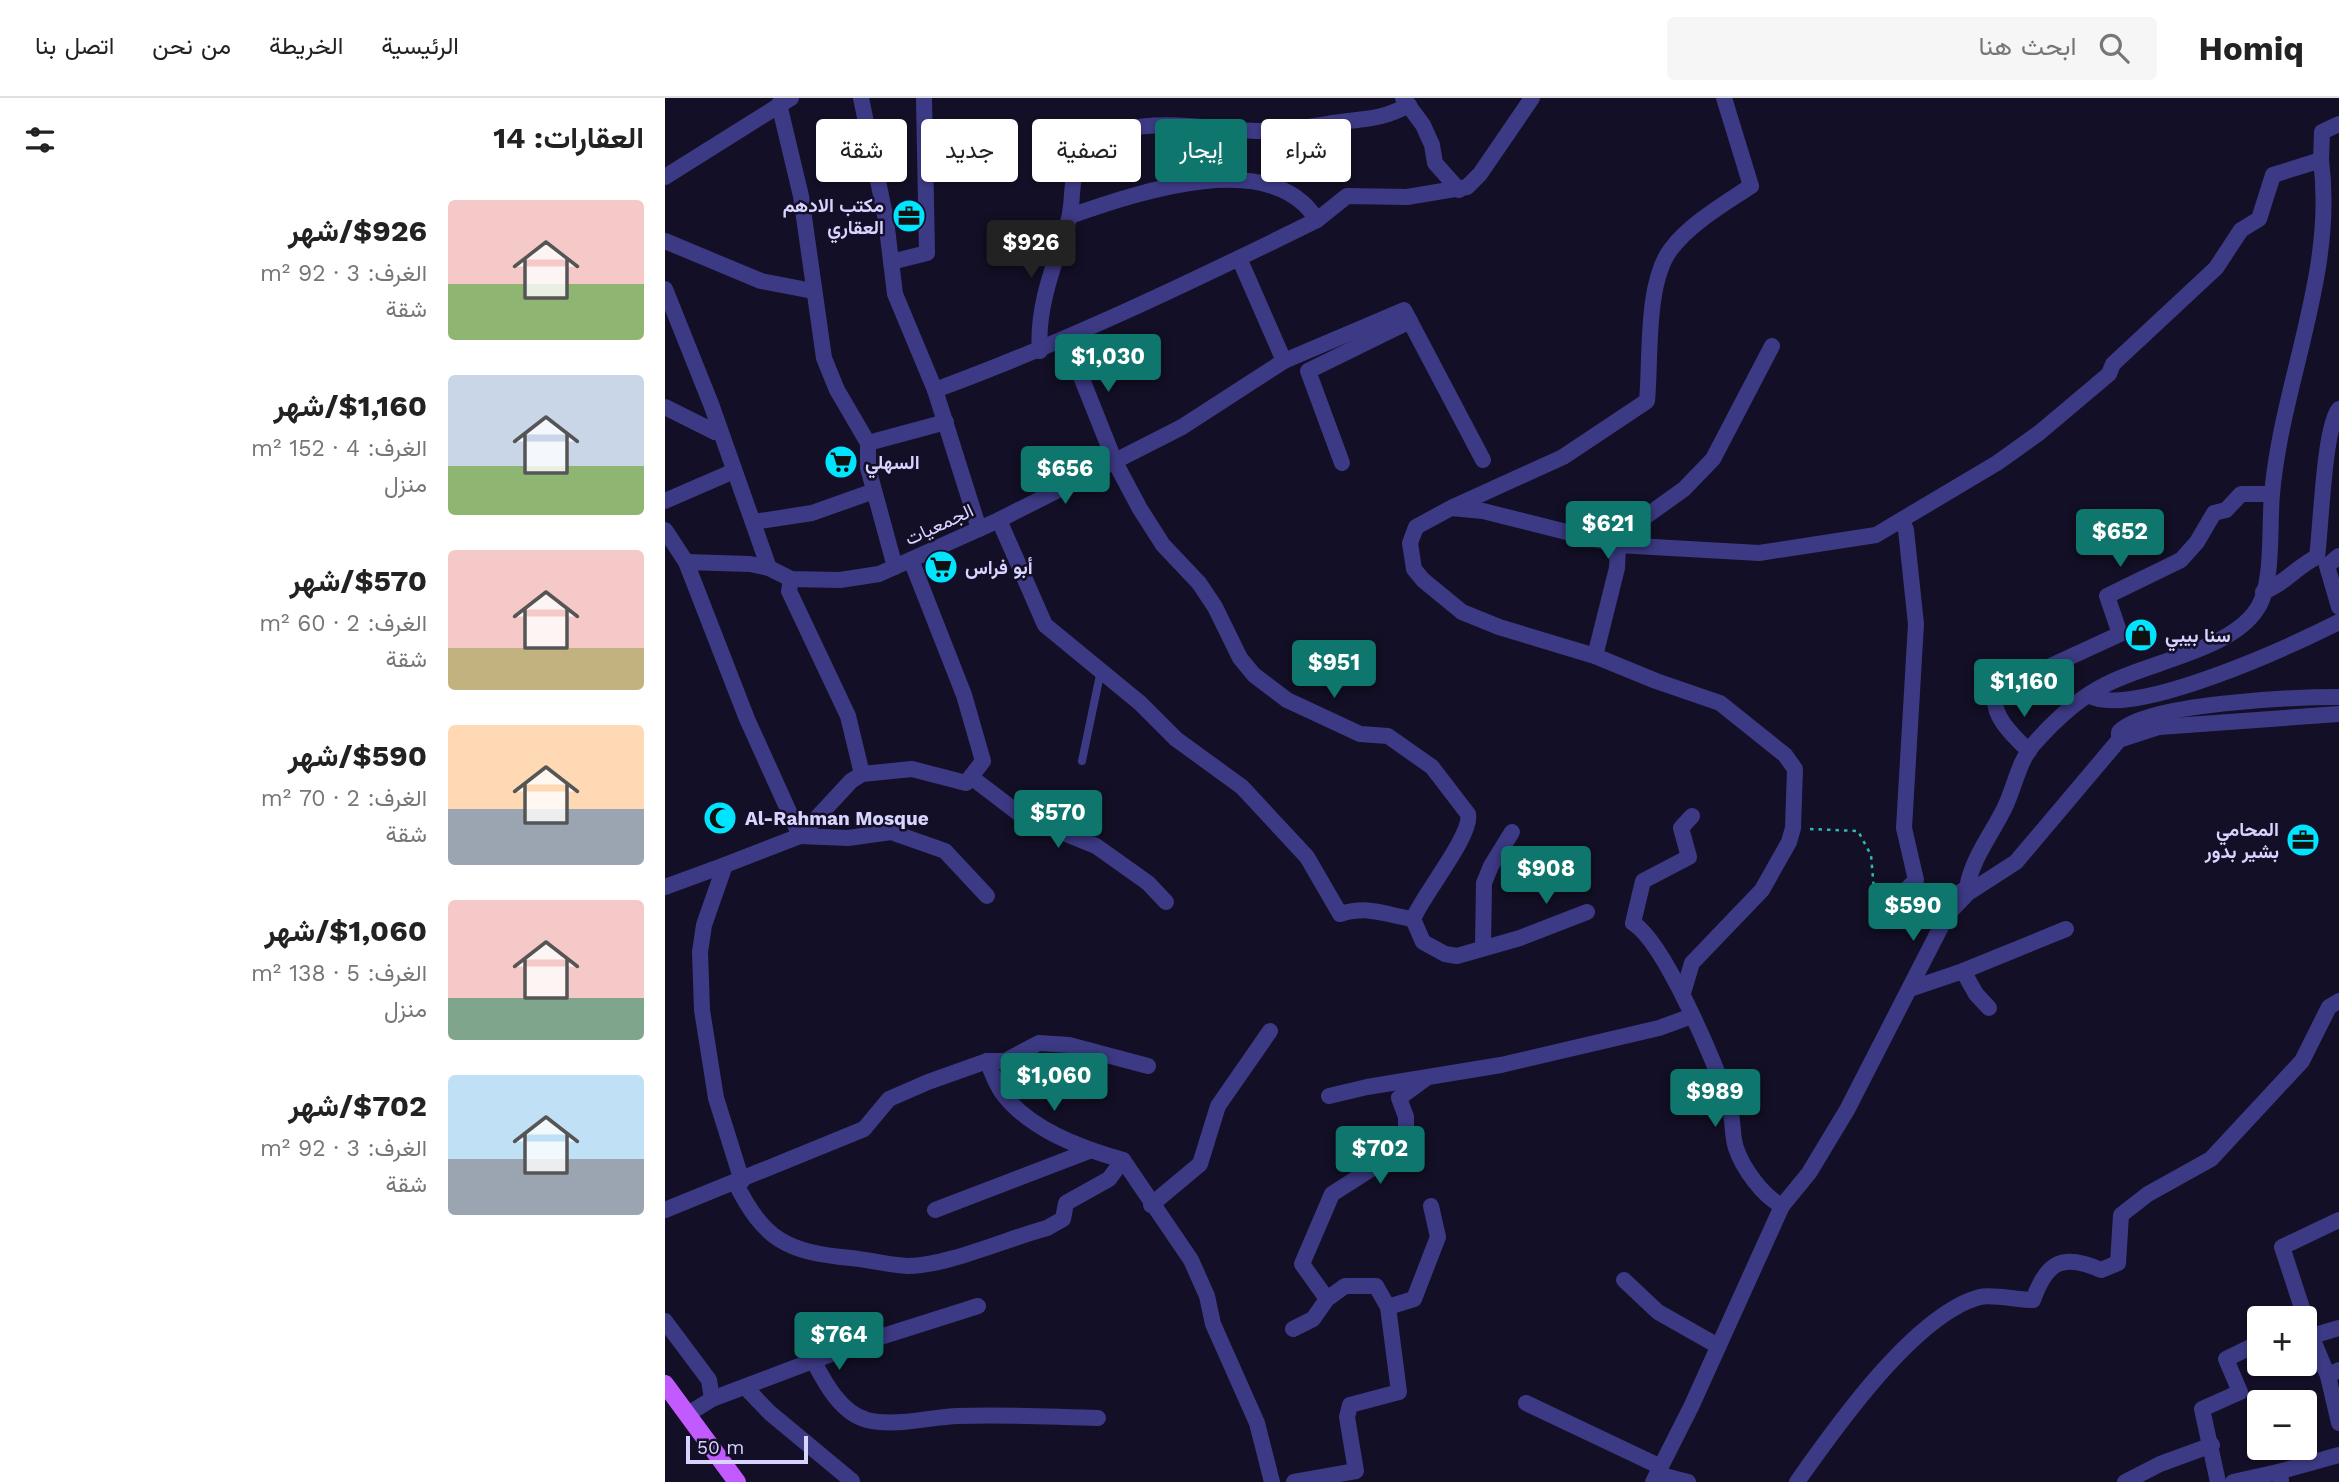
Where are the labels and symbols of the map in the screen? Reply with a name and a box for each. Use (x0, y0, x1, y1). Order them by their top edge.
place label: مكتب الادهم العقاري (783, 194, 884, 244)
office icon: مكتب الادهم العقاري (890, 197, 928, 235)
pin: $926 (990, 220, 1072, 280)
pin: $1,030 (1051, 334, 1165, 394)
supermarket icon: السهلي (822, 443, 860, 481)
pin: $656 (1024, 446, 1106, 506)
place label: السهلي (865, 451, 920, 479)
street label: الجمعيات (901, 499, 977, 550)
pin: $621 (1567, 502, 1649, 561)
pin: $652 (2079, 510, 2161, 569)
supermarket icon: أبو فراس (922, 548, 960, 586)
place label: أبو فراس (965, 556, 1033, 580)
shop icon: سنا بيبي (2122, 616, 2160, 654)
place label: سنا بيبي (2165, 624, 2231, 652)
pin: $951 (1293, 640, 1375, 700)
pin: $1,160 (1967, 660, 2081, 719)
pin: $570 (1017, 790, 1099, 850)
mosque icon: Al-Rahman Mosque (701, 799, 739, 837)
place label: Al-Rahman Mosque (745, 807, 929, 830)
place label: المحامي بشير بدور (2204, 818, 2279, 864)
office icon: المحامي بشير بدور (2284, 821, 2322, 859)
pin: $908 (1505, 846, 1587, 906)
pin: $590 (1872, 884, 1954, 943)
pin: $1,060 (997, 1054, 1111, 1113)
pin: $989 (1674, 1070, 1756, 1129)
pin: $702 (1339, 1126, 1421, 1186)
pin: $764 (798, 1312, 880, 1372)
scale bar (686, 1433, 809, 1465)

